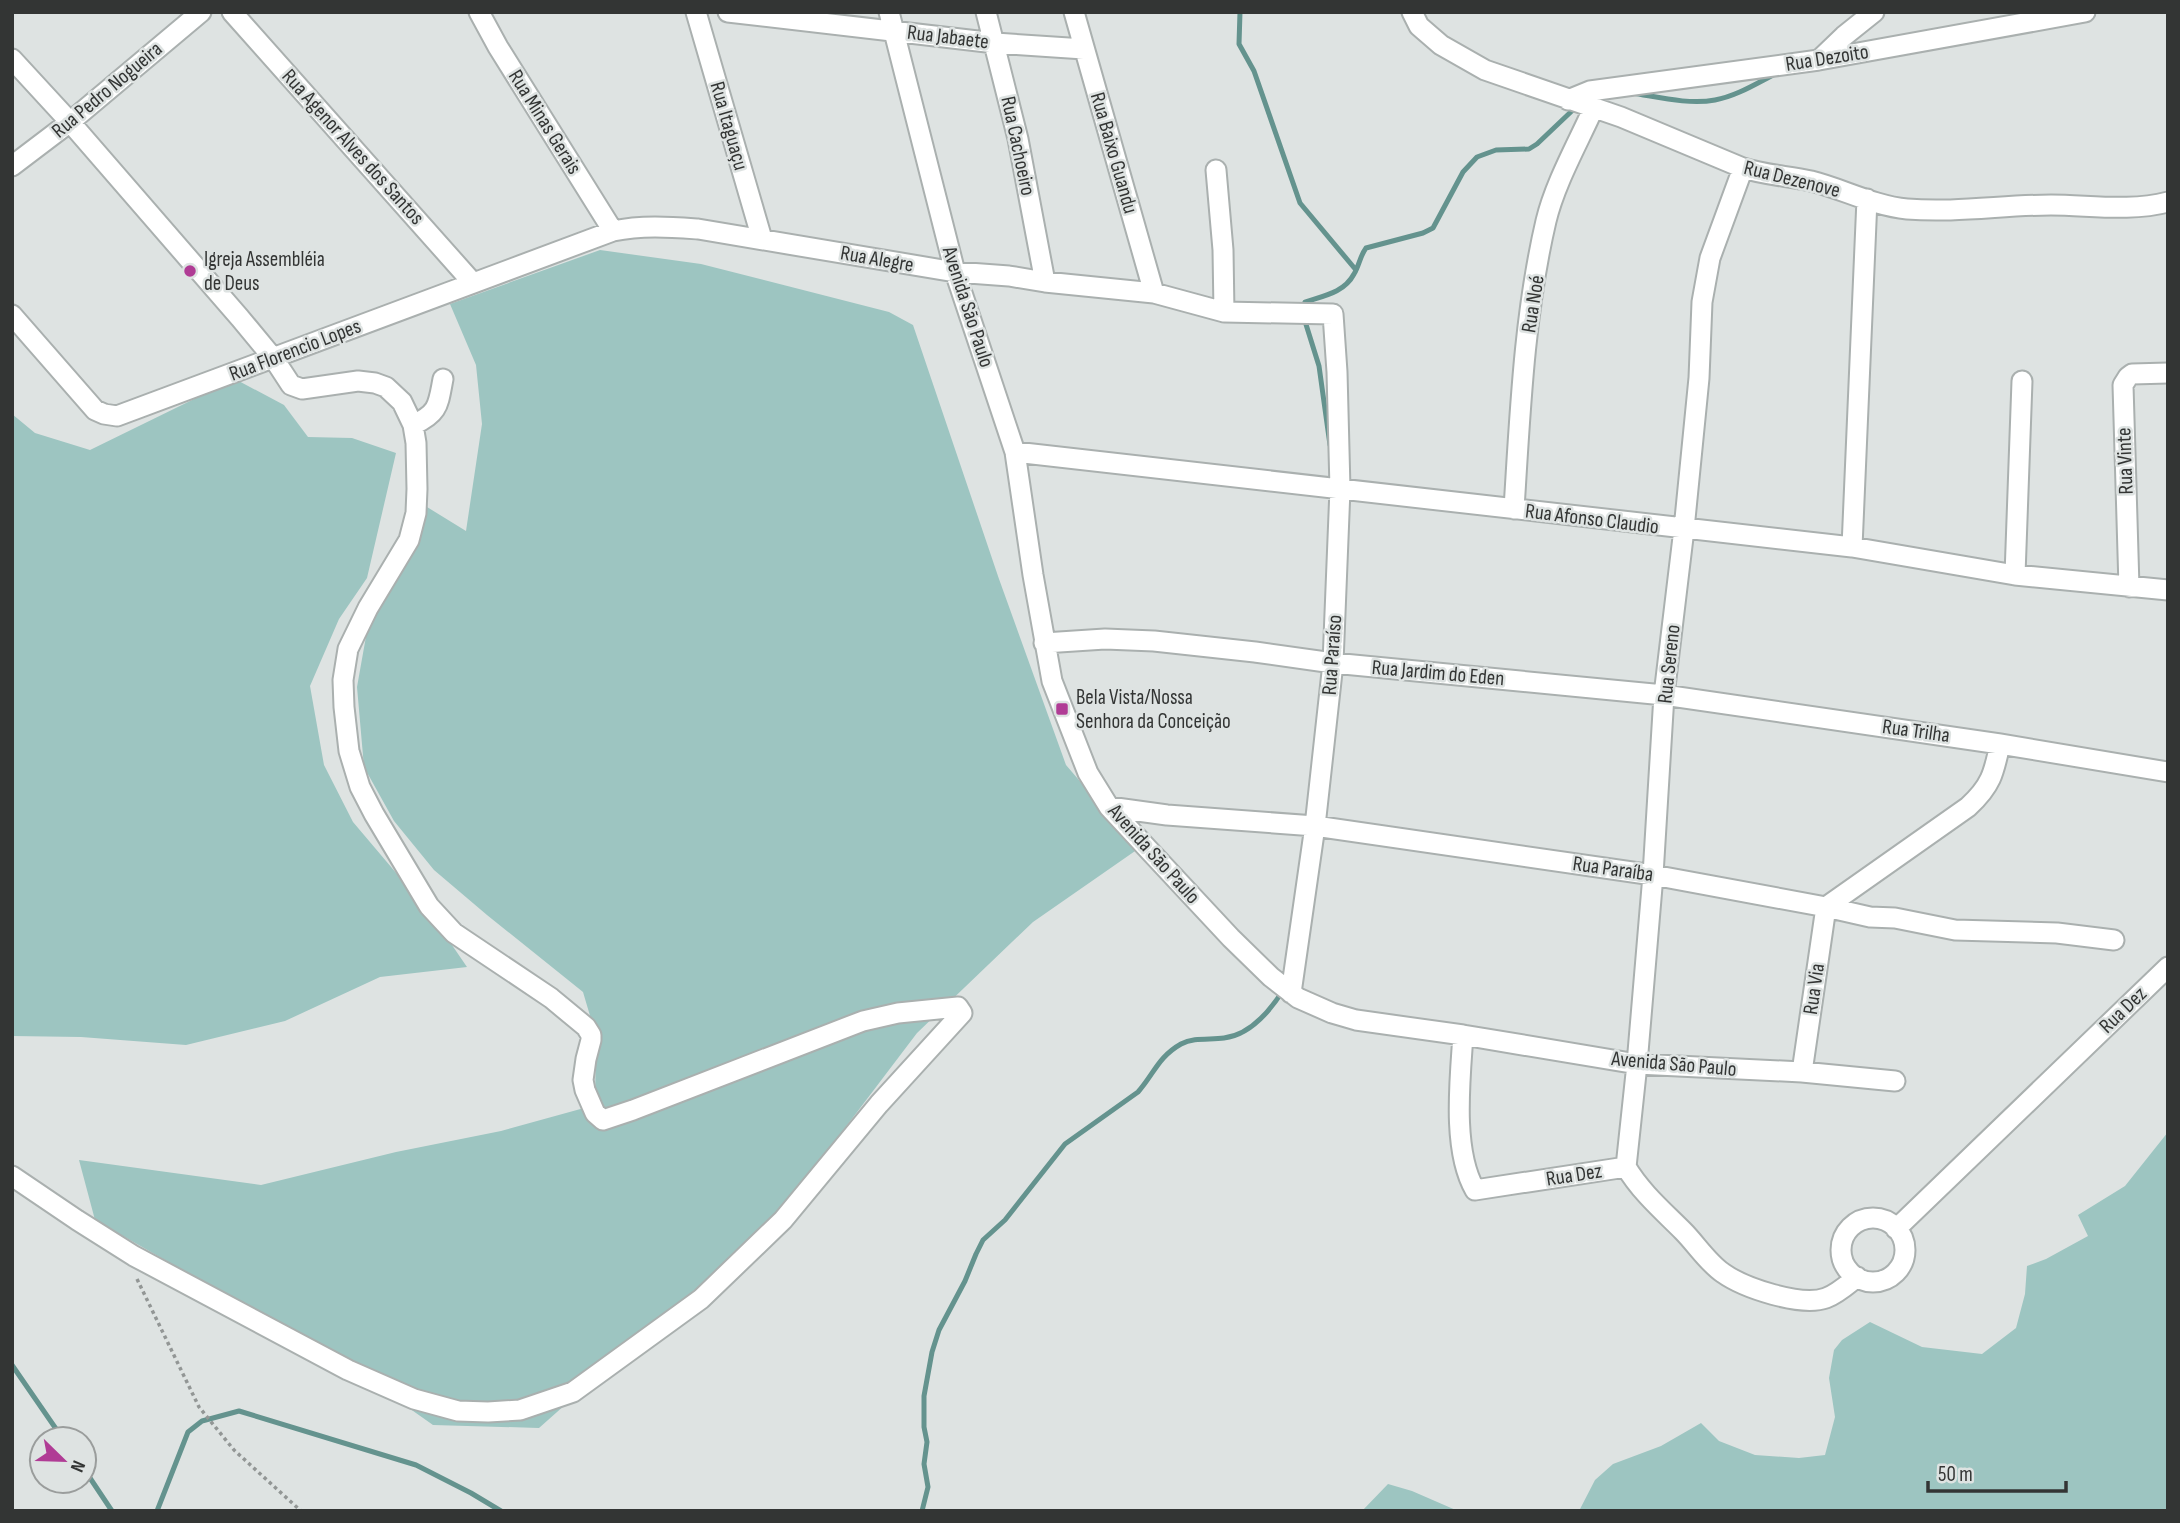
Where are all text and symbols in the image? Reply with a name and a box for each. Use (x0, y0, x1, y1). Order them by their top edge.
street label: Rua Jabaete (906, 20, 990, 54)
street label: Rua Pedro Nogueira (47, 37, 167, 143)
street label: Rua Dezoito (1784, 39, 1870, 77)
street label: Rua Agenor Alves dos Santos (277, 64, 429, 230)
street label: Rua Minas Gerais (503, 65, 587, 179)
street label: Rua Itaguaçu (704, 79, 754, 173)
street label: Rua Baixo Guandu (1085, 90, 1143, 216)
street label: Rua Cachoeiro (995, 94, 1041, 198)
street label: Rua Dezenove (1741, 155, 1843, 203)
street label: Rua Alegre (838, 240, 916, 278)
street label: Avenida São Paulo (936, 243, 999, 371)
place label: Igreja Assembléia de Deus (204, 247, 325, 296)
marker: Igreja Assembléia de Deus (182, 263, 198, 279)
street label: Rua Noé (1516, 274, 1550, 334)
street label: Rua Florencio Lopes (226, 313, 364, 387)
street label: Rua Vinte (2111, 427, 2139, 495)
street label: Rua Afonso Claudio (1524, 498, 1660, 540)
street label: Rua Paraíso (1317, 614, 1347, 696)
street label: Rua Sereno (1652, 623, 1686, 705)
street label: Rua Jardim do Eden (1371, 655, 1505, 691)
place label: Bela Vista/Nossa Senhora da Conceição (1076, 685, 1231, 734)
marker: Bela Vista/Nossa Senhora da Conceição (1054, 701, 1070, 717)
street label: Rua Trilha (1881, 714, 1951, 748)
street label: Avenida São Paulo (1102, 798, 1205, 909)
street label: Rua Paraíba (1571, 851, 1655, 887)
street label: Rua Via (1798, 962, 1830, 1016)
street label: Rua Dez (2094, 981, 2152, 1039)
street label: Avenida São Paulo (1609, 1046, 1738, 1082)
street label: Rua Dez (1544, 1158, 1604, 1192)
north arrow (28, 1425, 98, 1495)
scale bar (1928, 1450, 2066, 1494)
text: N (65, 1457, 90, 1475)
text: 50 m (1938, 1462, 1973, 1487)

